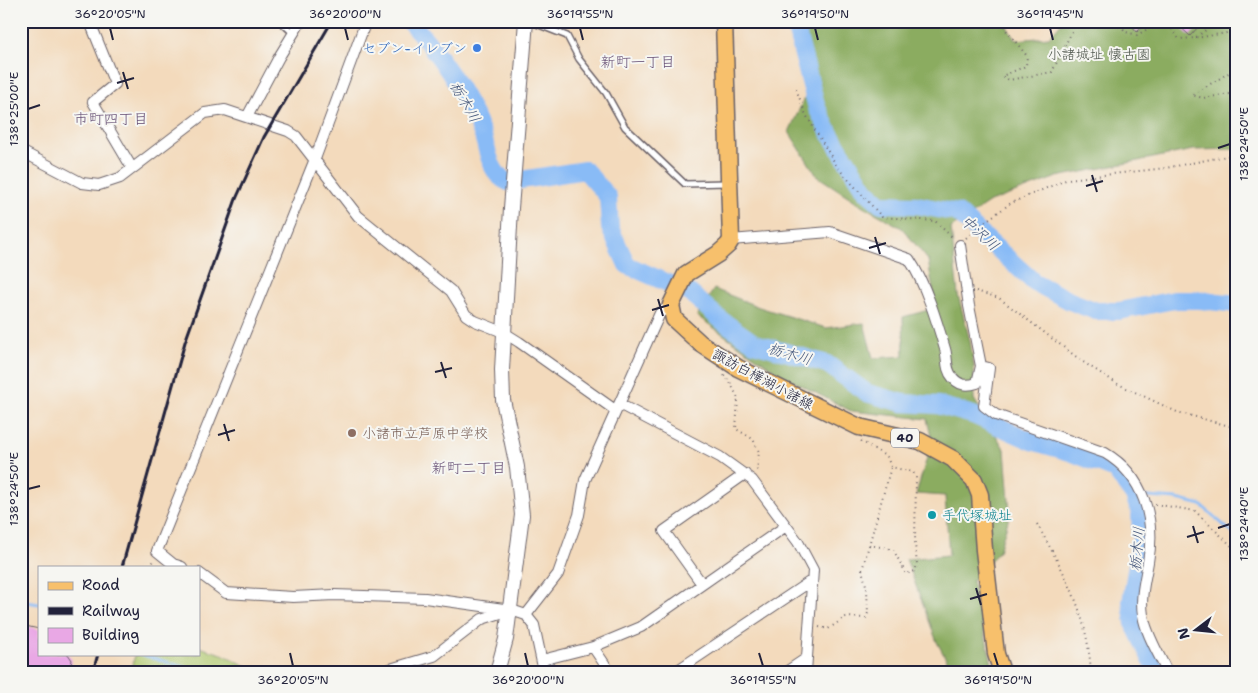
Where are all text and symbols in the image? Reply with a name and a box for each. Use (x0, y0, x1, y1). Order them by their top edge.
text: 36°20'05"N (74, 6, 146, 22)
text: 36°20'00"N (309, 6, 381, 22)
text: 36°19'55"N (547, 6, 613, 22)
text: 36°19'50"N (781, 6, 849, 22)
text: 36°19'45"N (1016, 6, 1084, 22)
place label: セブン-イレブン (362, 39, 467, 57)
marker: セブン-イレブン (471, 42, 483, 54)
park label: 小諸城址 懐古園 (1048, 45, 1150, 63)
district label: 新町一丁目 (600, 52, 676, 72)
text: 138°25'00"E (6, 72, 22, 146)
water label: 栃木川 (445, 78, 485, 126)
text: 138°24'50"E (1236, 107, 1252, 181)
district label: 市町四丁目 (73, 109, 149, 129)
water label: 中沢川 (957, 211, 1003, 255)
water label: 栃木川 (766, 338, 814, 370)
street label: 諏訪白樺湖小諸線 (709, 345, 817, 413)
place label: 小諸市立芦原中学校 (362, 424, 488, 442)
marker: 小諸市立芦原中学校 (346, 427, 358, 439)
road number: 40 (891, 428, 919, 448)
text: 138°24'50"E (6, 452, 22, 526)
district label: 新町二丁目 (431, 458, 507, 478)
text: 138°24'40"E (1236, 487, 1252, 561)
place label: 手代塚城址 (942, 506, 1012, 524)
marker: 手代塚城址 (926, 509, 938, 521)
water label: 栃木川 (1125, 526, 1149, 572)
legend (38, 566, 200, 656)
text: Road (82, 575, 120, 595)
text: Railway (82, 601, 140, 621)
north arrow (1170, 606, 1220, 656)
text: Building (82, 625, 139, 645)
text: N (1173, 626, 1194, 641)
text: 36°20'05"N (257, 672, 329, 688)
text: 36°20'00"N (492, 672, 564, 688)
text: 36°19'55"N (730, 672, 796, 688)
text: 36°19'50"N (964, 672, 1032, 688)

